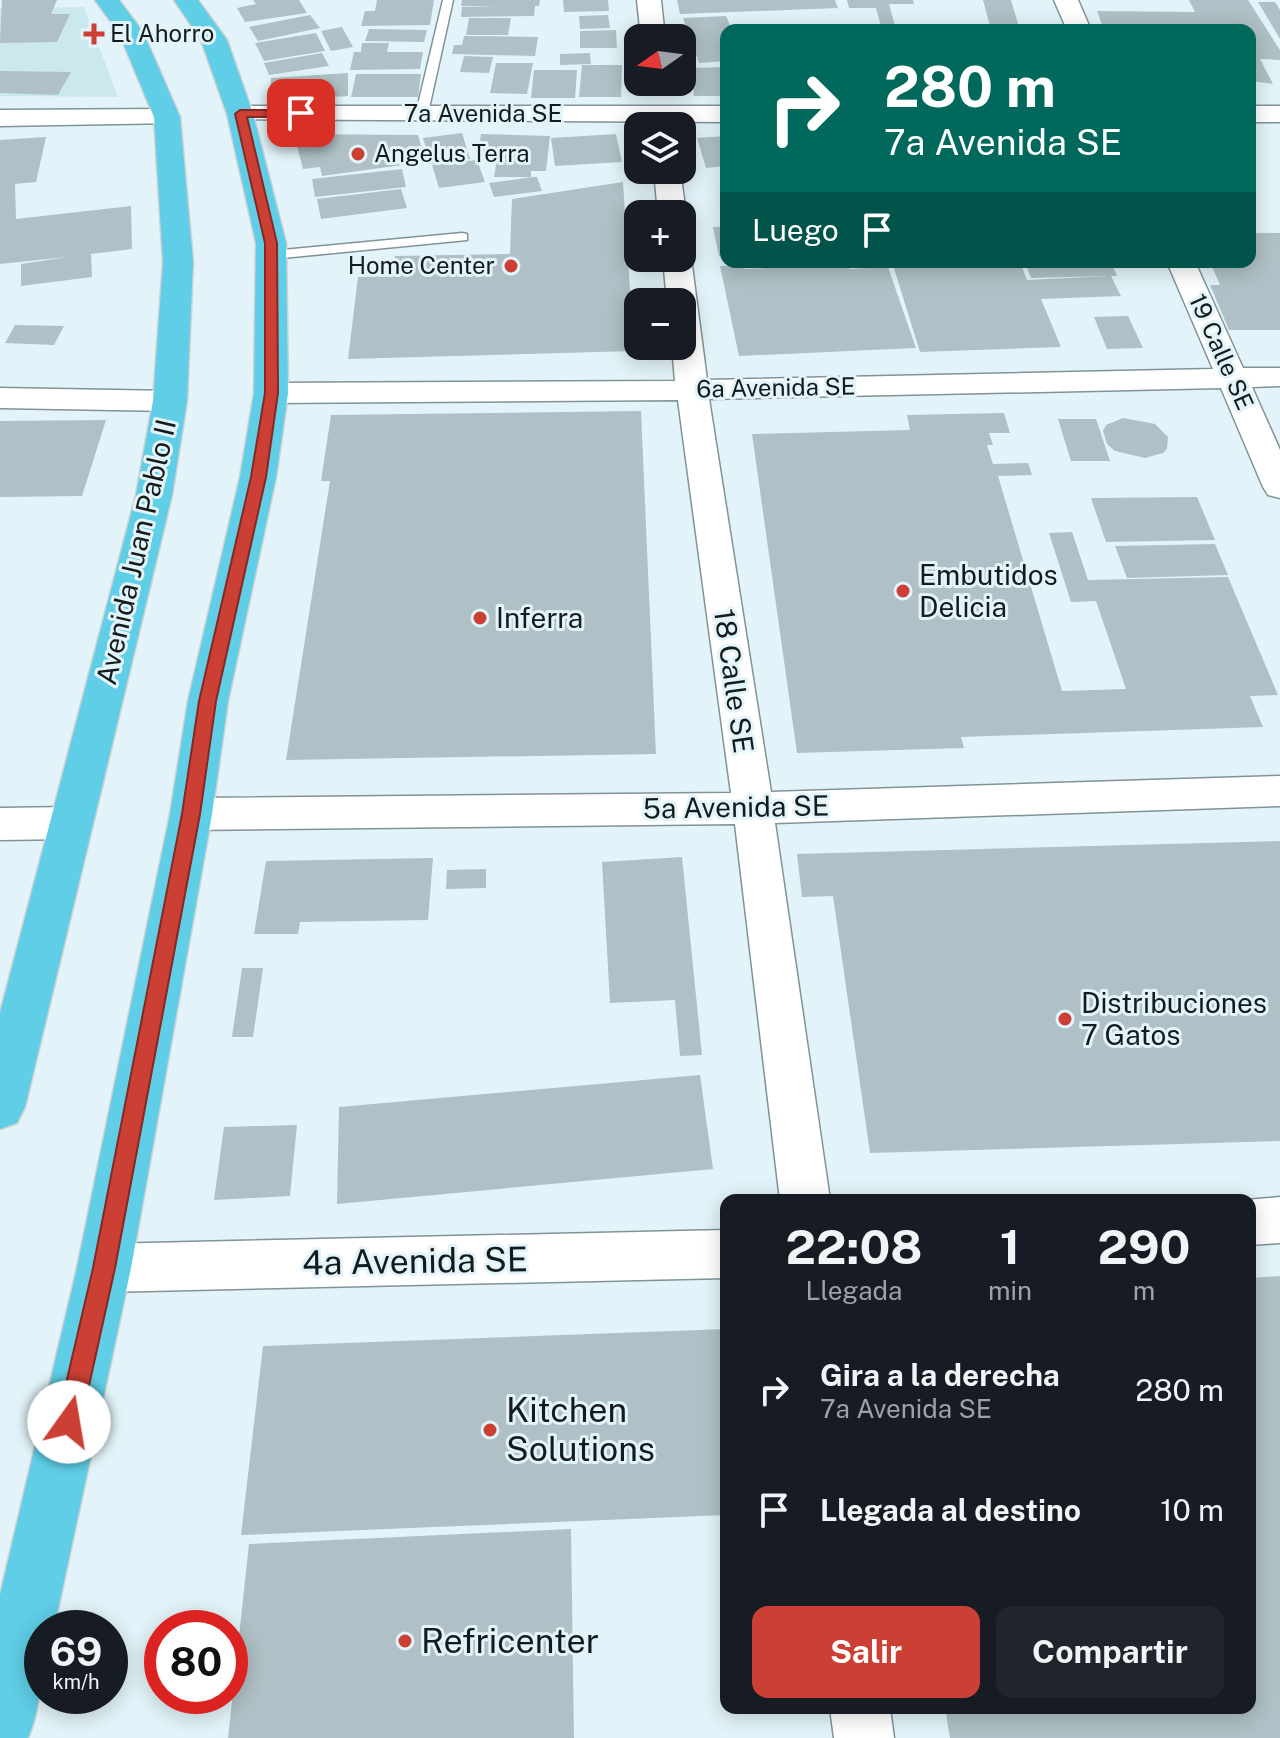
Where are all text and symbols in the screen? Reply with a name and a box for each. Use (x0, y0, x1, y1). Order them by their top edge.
place label: El Ahorro (110, 19, 214, 47)
north arrow (624, 24, 696, 96)
map controls (624, 24, 696, 360)
marker: El Ahorro (85, 25, 103, 43)
text: 280 m (884, 54, 1056, 120)
icon: right (752, 56, 856, 160)
pin (267, 79, 335, 147)
icon: arrive (279, 91, 323, 135)
street label: 7a Avenida SE (404, 99, 562, 127)
button: layers (624, 112, 696, 184)
text: 7a Avenida SE (884, 121, 1122, 163)
place label: Angelus Terra (374, 139, 530, 167)
marker: Angelus Terra (349, 145, 367, 163)
button: + (624, 200, 696, 272)
icon: arrive (855, 208, 899, 252)
text: Luego (752, 212, 839, 248)
place label: Home Center (348, 251, 495, 279)
marker: Home Center (502, 257, 520, 275)
button: − (624, 288, 696, 360)
street label: 19 Calle SE (1184, 289, 1260, 414)
street label: 6a Avenida SE (696, 372, 856, 402)
street label: Avenida Juan Pablo II (89, 416, 182, 688)
place label: Embutidos Delicia (919, 558, 1058, 623)
marker: Embutidos Delicia (894, 582, 912, 600)
place label: Inferra (496, 601, 583, 634)
street label: 18 Calle SE (708, 607, 761, 755)
marker: Inferra (471, 609, 489, 627)
street label: 5a Avenida SE (643, 788, 829, 825)
place label: Distribuciones 7 Gatos (1081, 986, 1267, 1051)
marker: Distribuciones 7 Gatos (1056, 1010, 1074, 1028)
text: 22:08 (786, 1218, 922, 1275)
text: 1 (1000, 1218, 1020, 1275)
text: 290 (1098, 1218, 1190, 1275)
street label: 4a Avenida SE (302, 1239, 528, 1283)
text: Llegada (805, 1275, 902, 1306)
text: min (988, 1275, 1032, 1306)
text: m (1133, 1275, 1155, 1306)
text: Gira a la derecha (820, 1357, 1060, 1393)
icon: right (752, 1368, 796, 1412)
text: 280 m (1135, 1372, 1224, 1408)
position arrow (27, 1380, 111, 1464)
place label: Kitchen Solutions (506, 1390, 655, 1469)
text: 7a Avenida SE (820, 1393, 992, 1424)
marker: Kitchen Solutions (481, 1421, 499, 1439)
icon: arrive (752, 1488, 796, 1532)
text: Llegada al destino (820, 1492, 1081, 1528)
text: 10 m (1160, 1492, 1224, 1528)
button: Salir (752, 1606, 980, 1698)
button: Compartir (996, 1606, 1224, 1698)
speed limit sign: 80 (144, 1610, 248, 1714)
place label: Refricenter (421, 1621, 599, 1661)
text: 69 (50, 1628, 102, 1675)
marker: Refricenter (396, 1632, 414, 1650)
text: km/h (52, 1670, 100, 1694)

